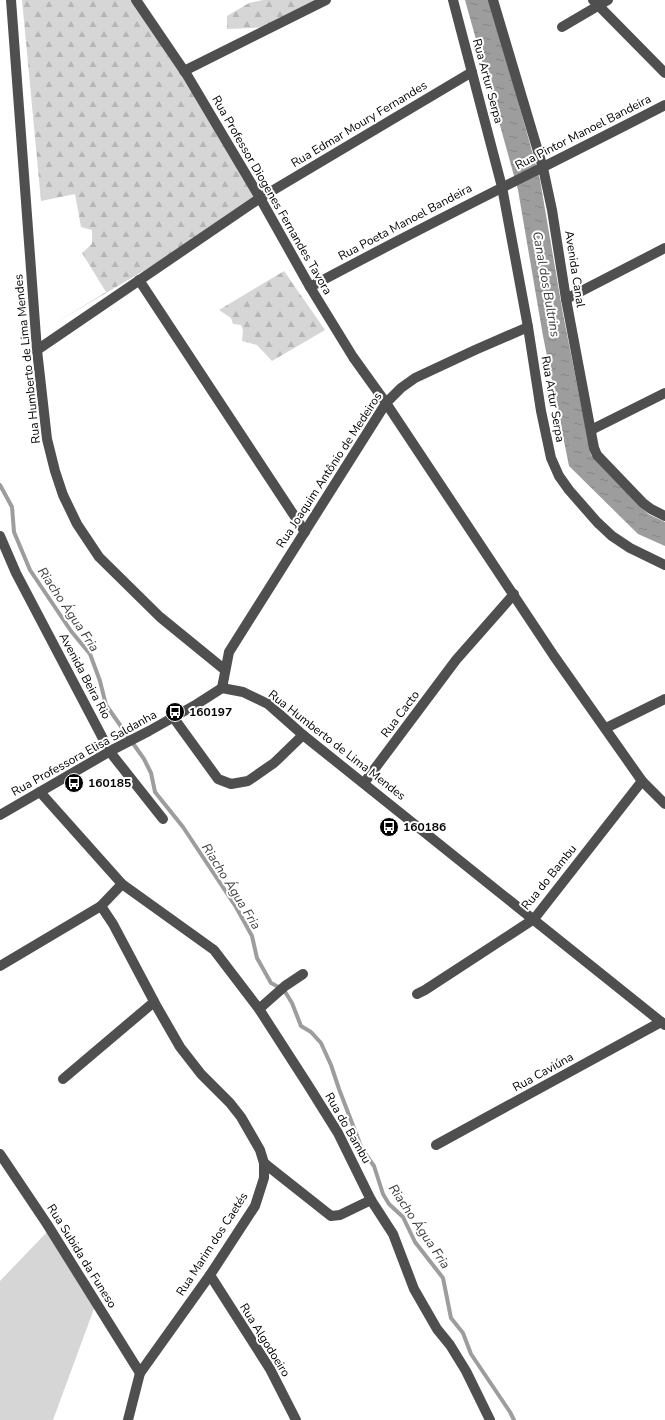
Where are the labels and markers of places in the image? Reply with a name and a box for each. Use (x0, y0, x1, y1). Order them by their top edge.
bus stop icon: 160197 (164, 701, 186, 723)
place label: 160197 (189, 704, 232, 720)
bus stop icon: 160185 (63, 772, 85, 794)
place label: 160185 (88, 775, 131, 791)
bus stop icon: 160186 (378, 816, 400, 838)
place label: 160186 (403, 819, 446, 835)

